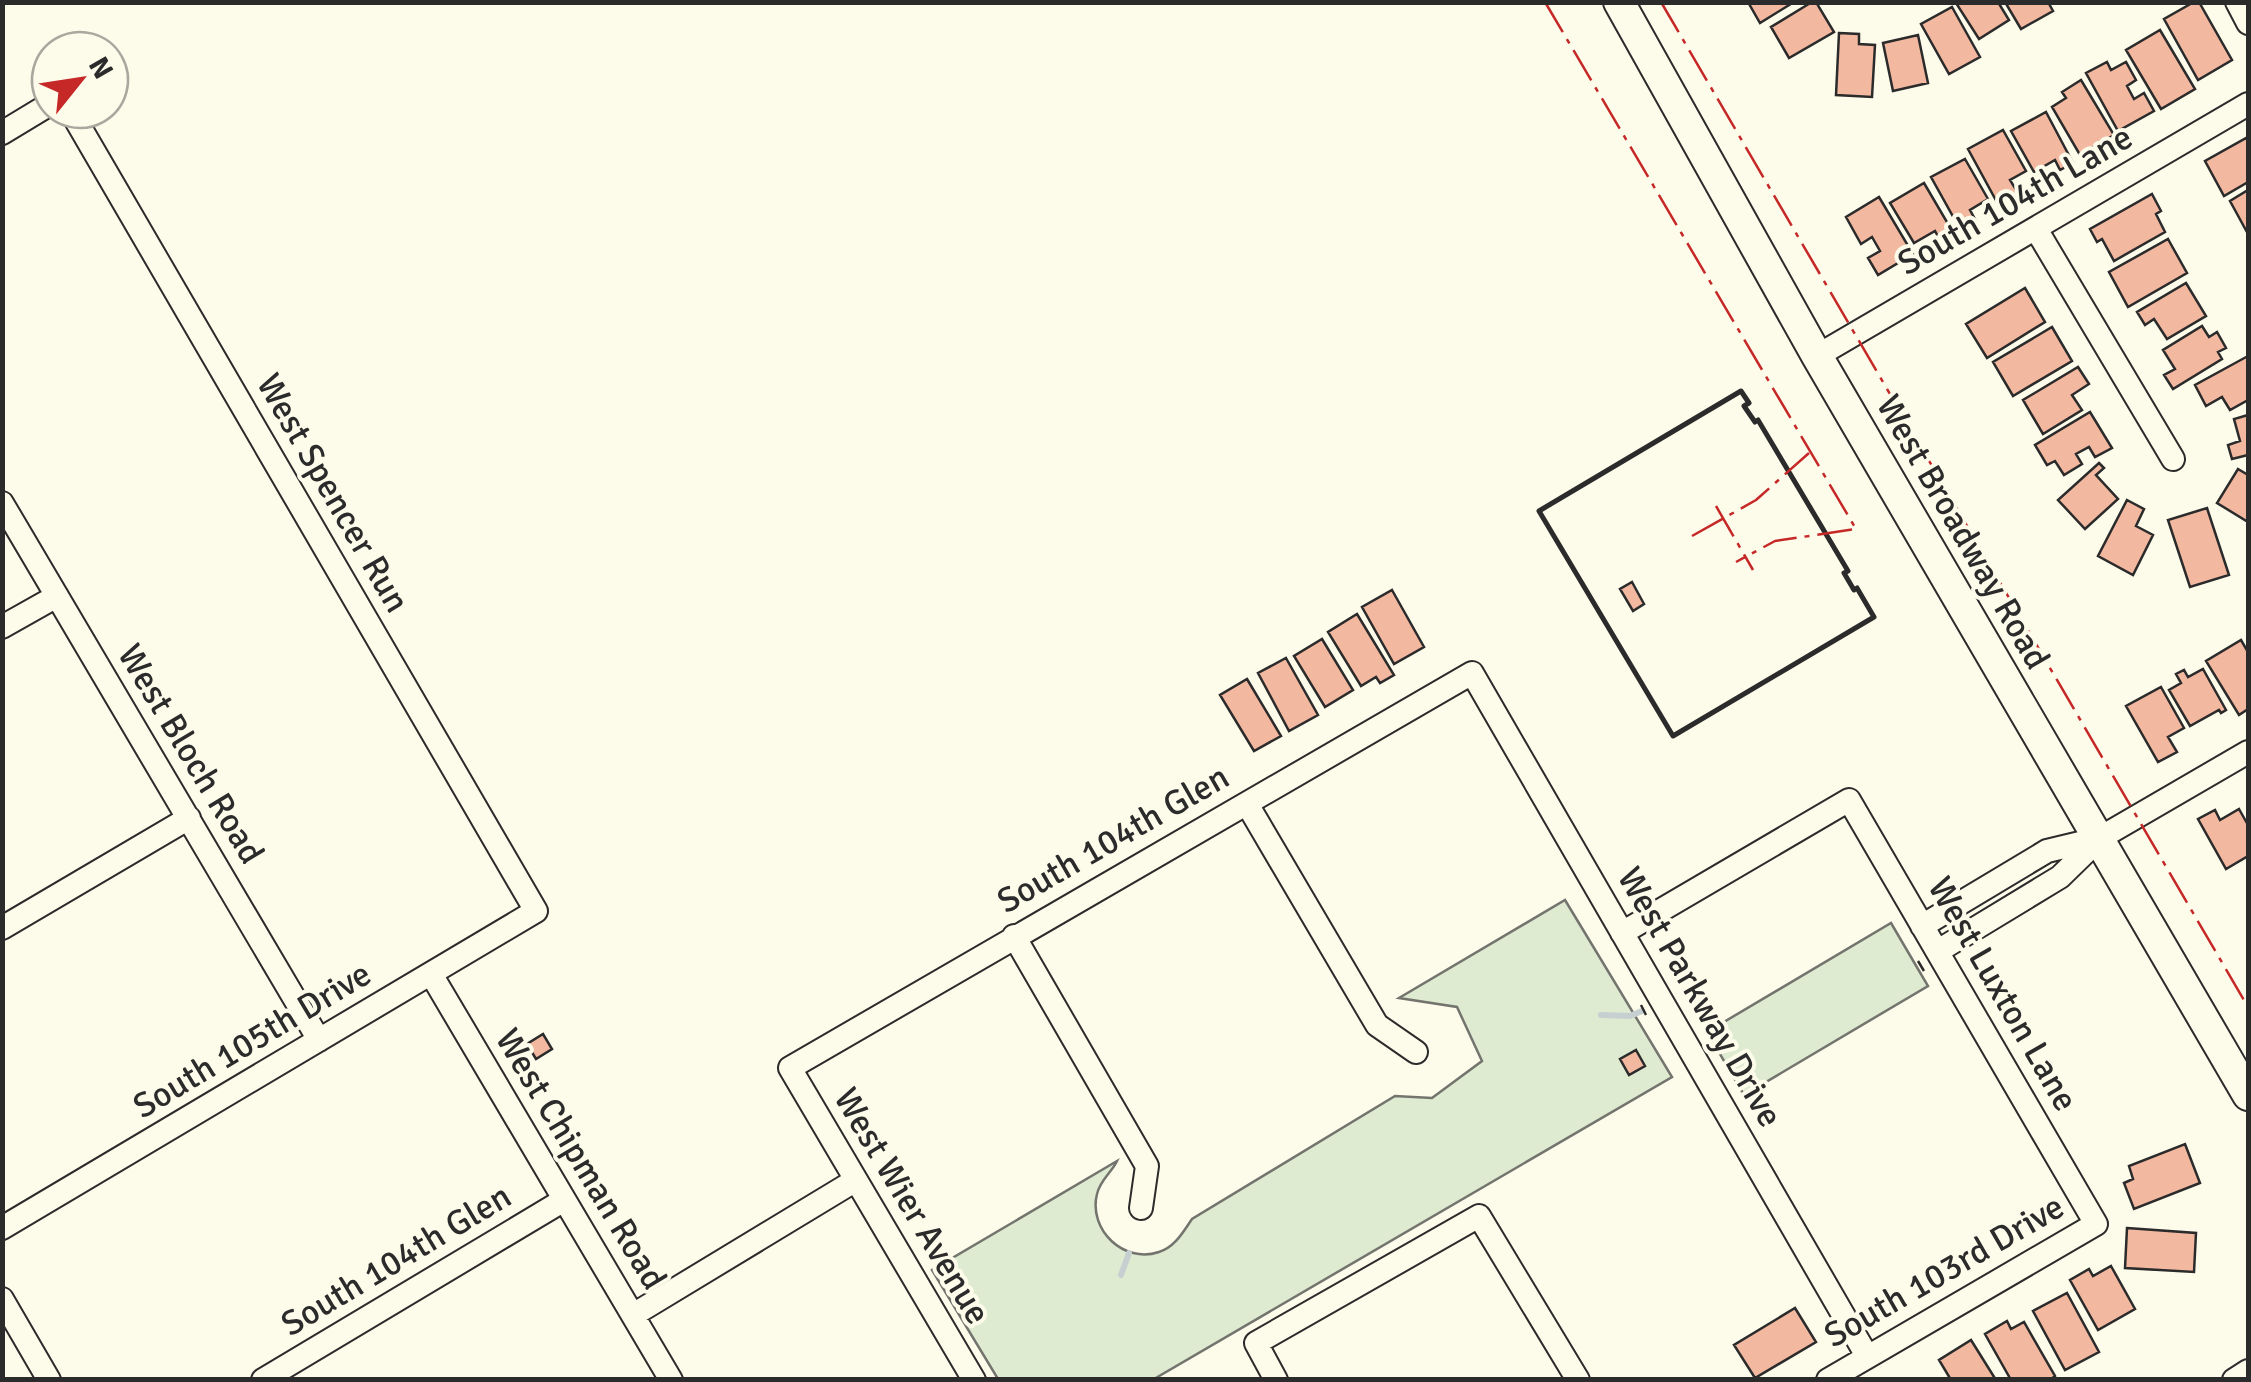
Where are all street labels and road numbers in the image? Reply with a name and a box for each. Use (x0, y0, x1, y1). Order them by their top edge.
street label: South 104th Lane (1890, 115, 2140, 285)
street label: West Spencer Run (247, 366, 419, 620)
street label: West Broadway Road (1867, 387, 2059, 677)
street label: West Bloch Road (109, 636, 273, 872)
street label: South 104th Glen (989, 755, 1237, 923)
street label: West Parkway Drive (1608, 859, 1792, 1135)
street label: West Luxton Lane (1919, 869, 2087, 1119)
street label: South 105th Drive (125, 952, 379, 1128)
street label: West Chipman Road (486, 1021, 676, 1297)
street label: West Wier Avenue (825, 1080, 999, 1332)
street label: South 104th Glen (273, 1174, 519, 1346)
street label: South 103rd Drive (1817, 1185, 2071, 1357)

